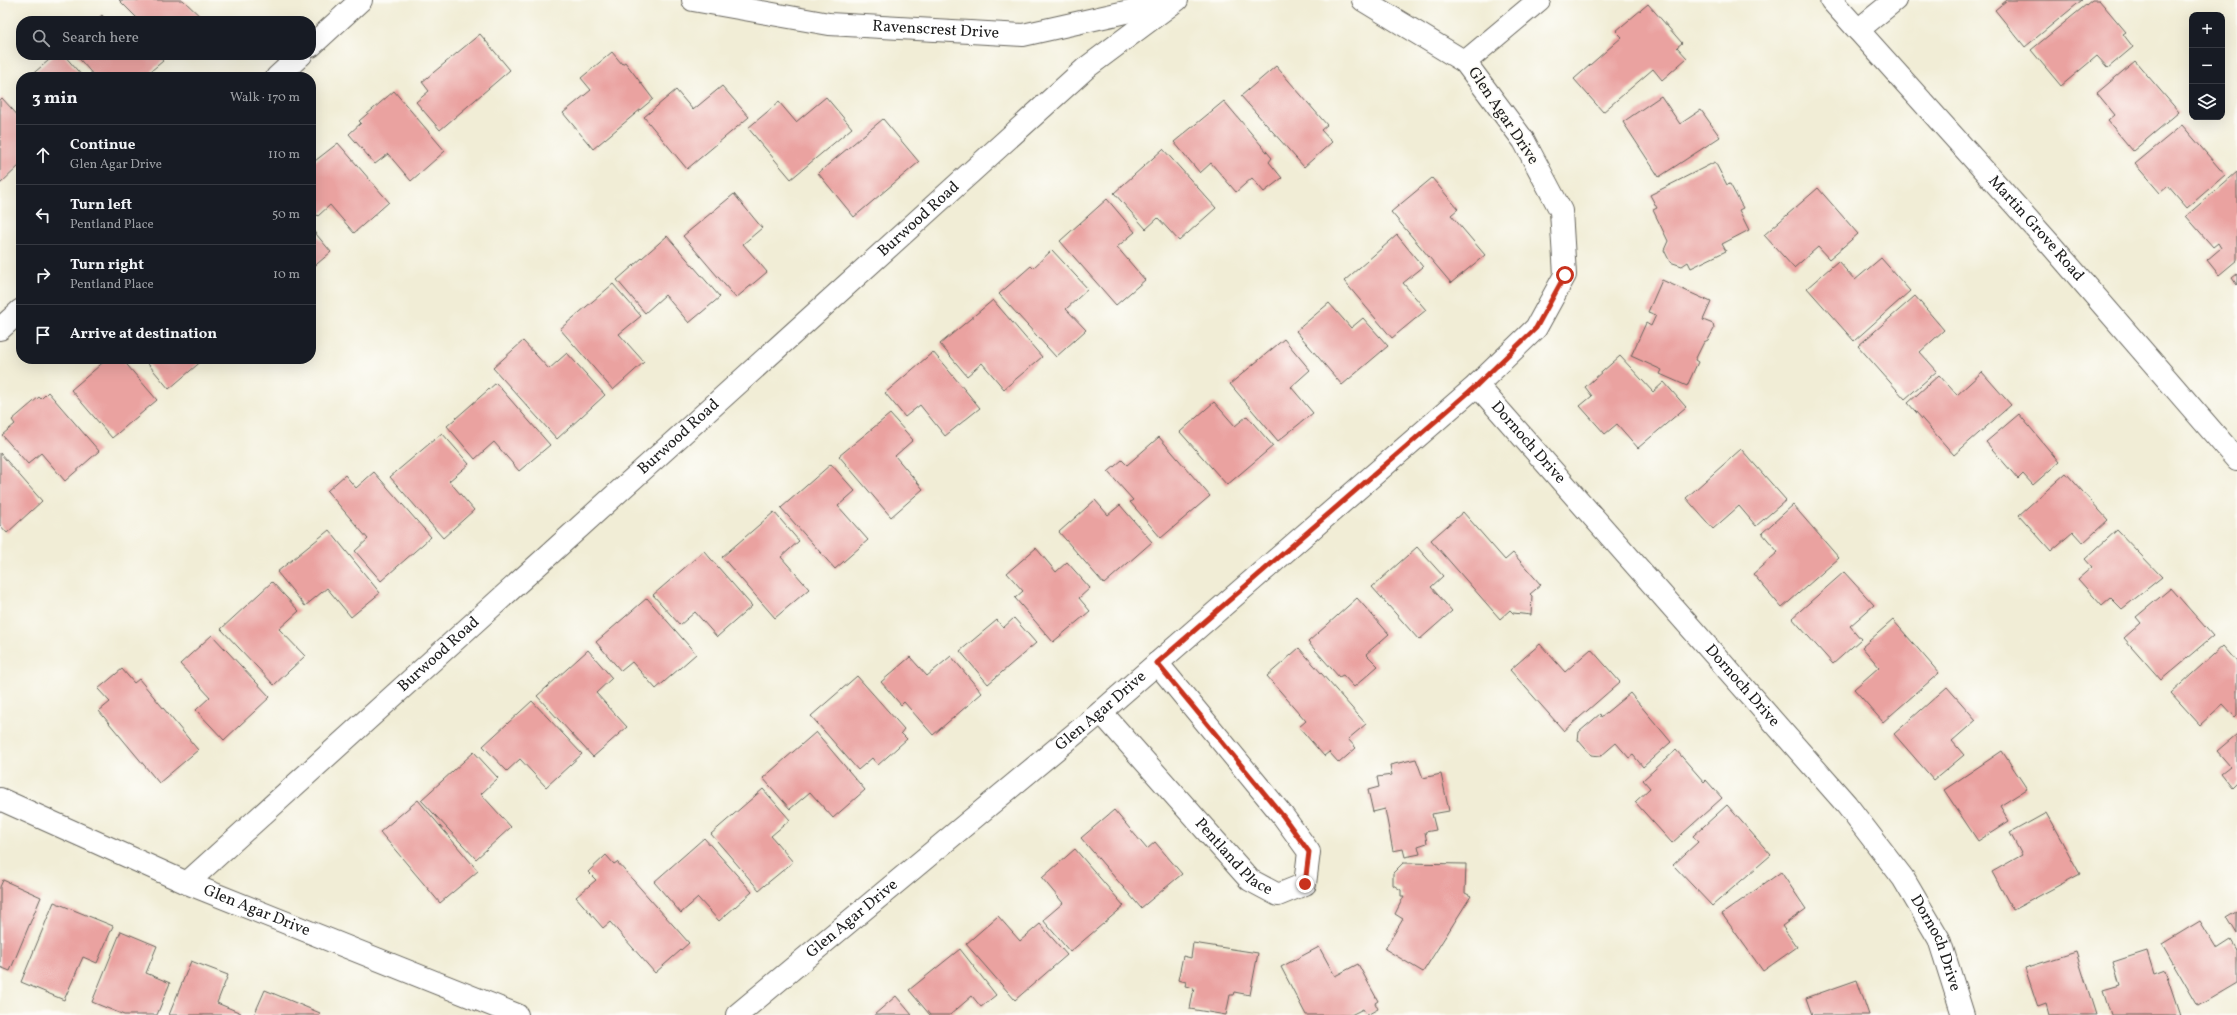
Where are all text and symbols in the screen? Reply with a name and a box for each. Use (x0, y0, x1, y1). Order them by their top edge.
map controls (2189, 12, 2225, 120)
button: + (2189, 12, 2225, 48)
street label: Ravenscrest Drive (872, 15, 1000, 45)
search box (16, 16, 316, 60)
icon: search (30, 27, 52, 49)
text: Search here (62, 28, 139, 49)
button: − (2189, 48, 2225, 84)
street label: Glen Agar Drive (1462, 63, 1544, 169)
button: layers (2189, 84, 2225, 120)
text: 3 min (32, 87, 78, 110)
text: Walk · 170 m (230, 89, 300, 107)
text: Continue (70, 135, 135, 156)
icon: ahead (32, 144, 54, 166)
text: 110 m (268, 146, 300, 164)
text: Glen Agar Drive (70, 156, 162, 174)
street label: Martin Grove Road (1983, 171, 2089, 286)
street label: Burwood Road (873, 177, 965, 262)
text: Turn left (70, 195, 132, 216)
icon: left (32, 204, 54, 226)
text: 50 m (272, 206, 300, 224)
text: Pentland Place (70, 216, 154, 234)
text: Turn right (70, 255, 144, 276)
icon: right (32, 264, 54, 286)
text: 10 m (273, 266, 300, 284)
route start (1556, 266, 1574, 284)
text: Pentland Place (70, 276, 154, 294)
icon: arrive (32, 324, 54, 346)
text: Arrive at destination (70, 324, 217, 345)
street label: Burwood Road (633, 394, 725, 480)
street label: Dornoch Drive (1485, 397, 1570, 489)
street label: Burwood Road (393, 612, 485, 698)
street label: Dornoch Drive (1700, 640, 1785, 732)
street label: Glen Agar Drive (1051, 666, 1151, 756)
street label: Pentland Place (1189, 814, 1276, 901)
street label: Glen Agar Drive (802, 874, 903, 964)
route end (1296, 875, 1314, 893)
street label: Glen Agar Drive (200, 880, 313, 942)
street label: Dornoch Drive (1904, 891, 1966, 994)

